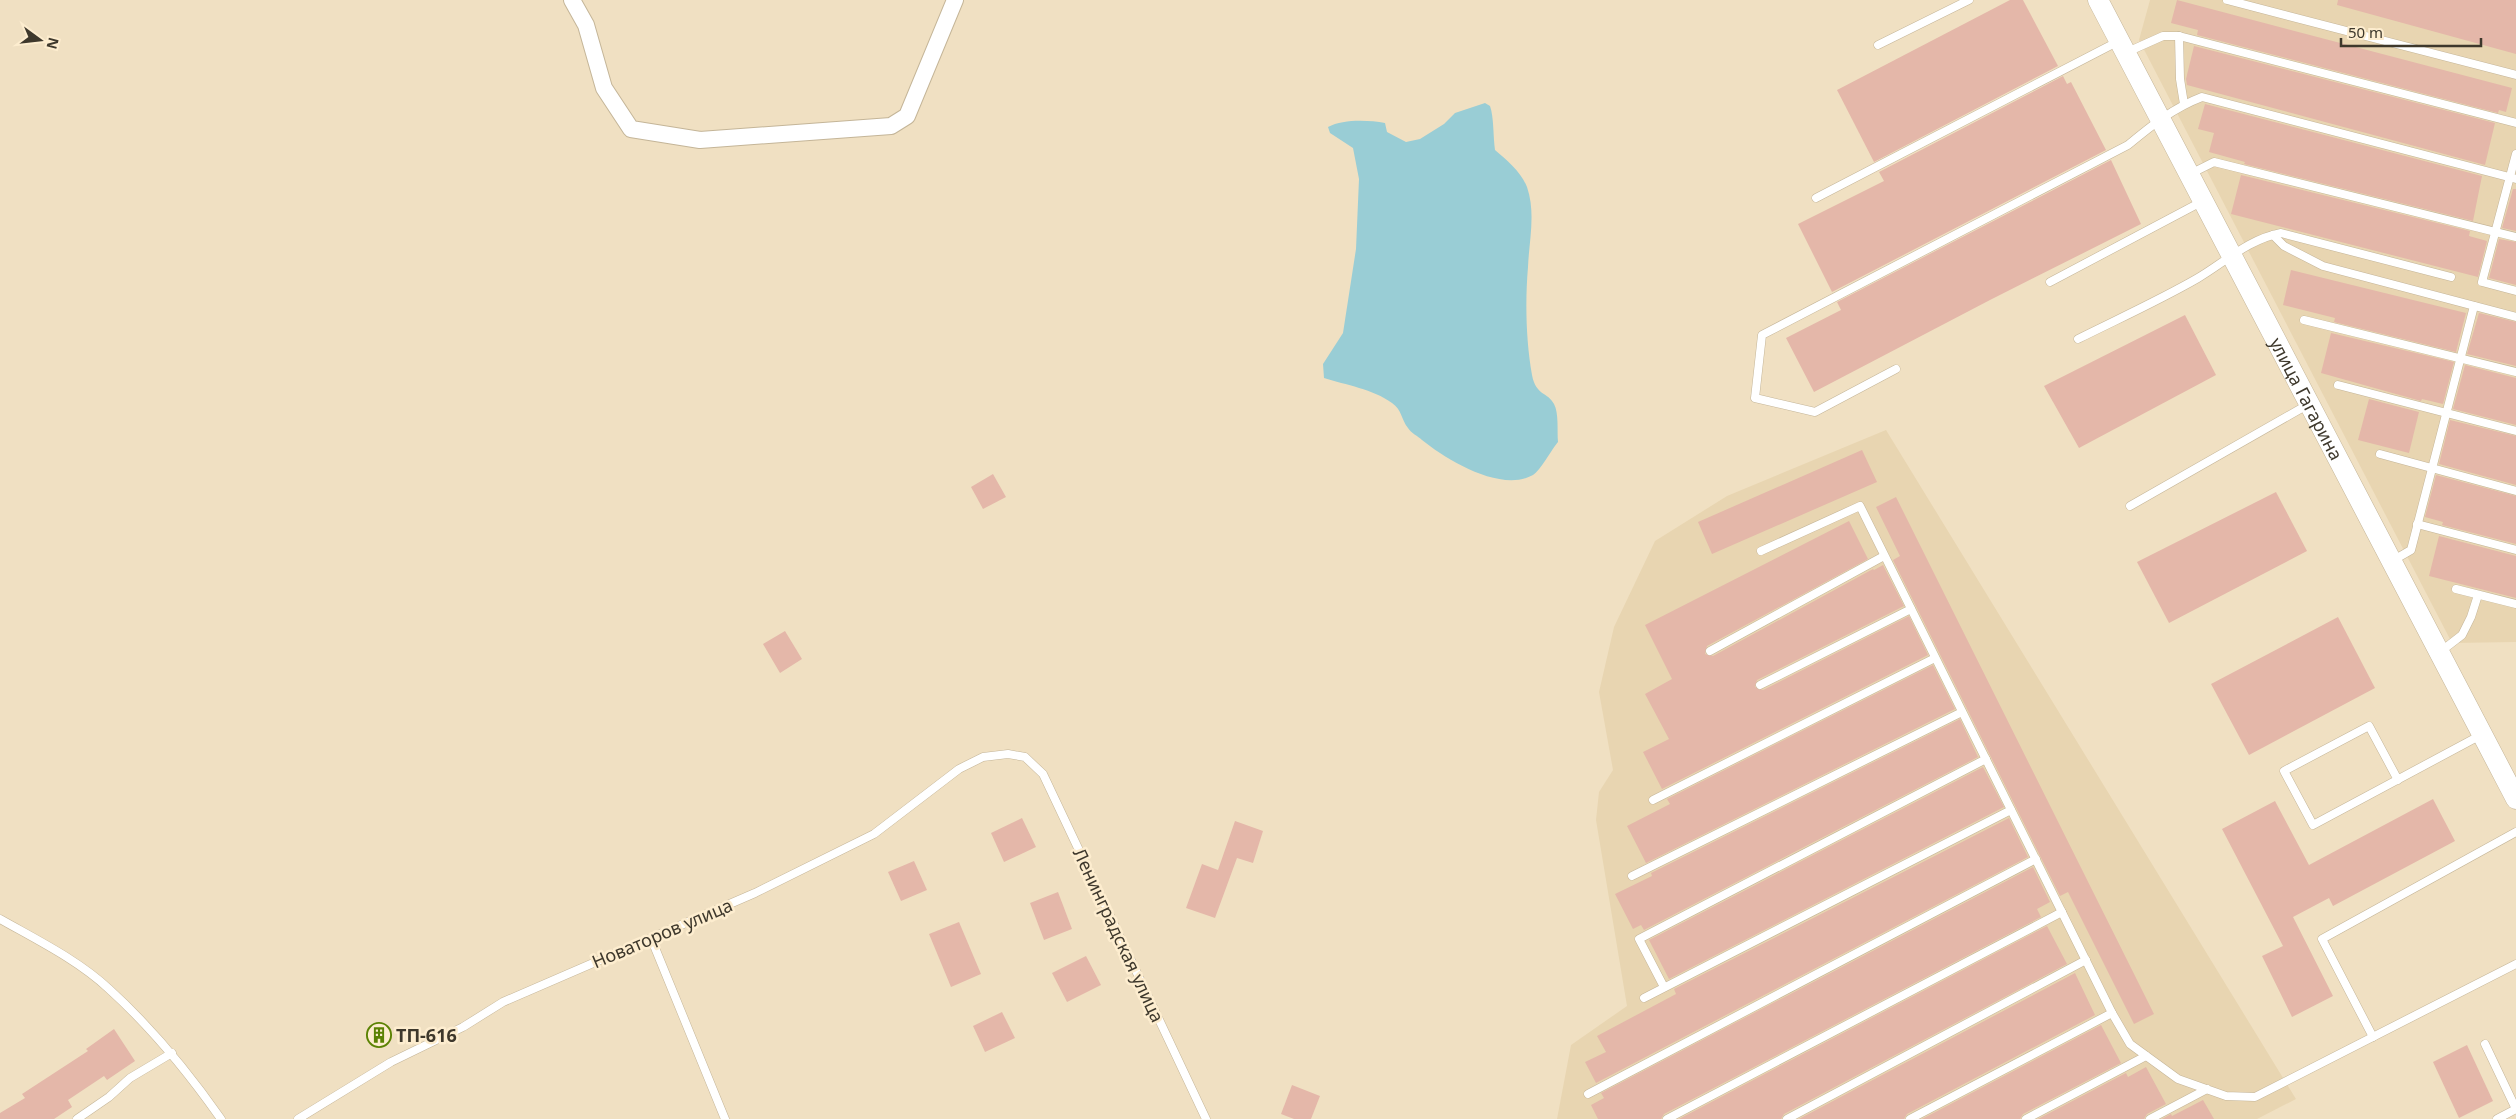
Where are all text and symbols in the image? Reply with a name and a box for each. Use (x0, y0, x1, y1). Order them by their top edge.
north arrow (15, 15, 65, 65)
scale bar (2341, 15, 2481, 47)
text: 50 m (2348, 22, 2383, 42)
text: N (42, 36, 64, 51)
street label: улица Гагарина (2265, 333, 2349, 464)
street label: Ленинградская улица (1068, 844, 1170, 1026)
street label: Новаторов улица (588, 893, 736, 973)
building icon: ТП-616 (366, 1022, 392, 1048)
place label: ТП-616 (396, 1023, 457, 1047)

